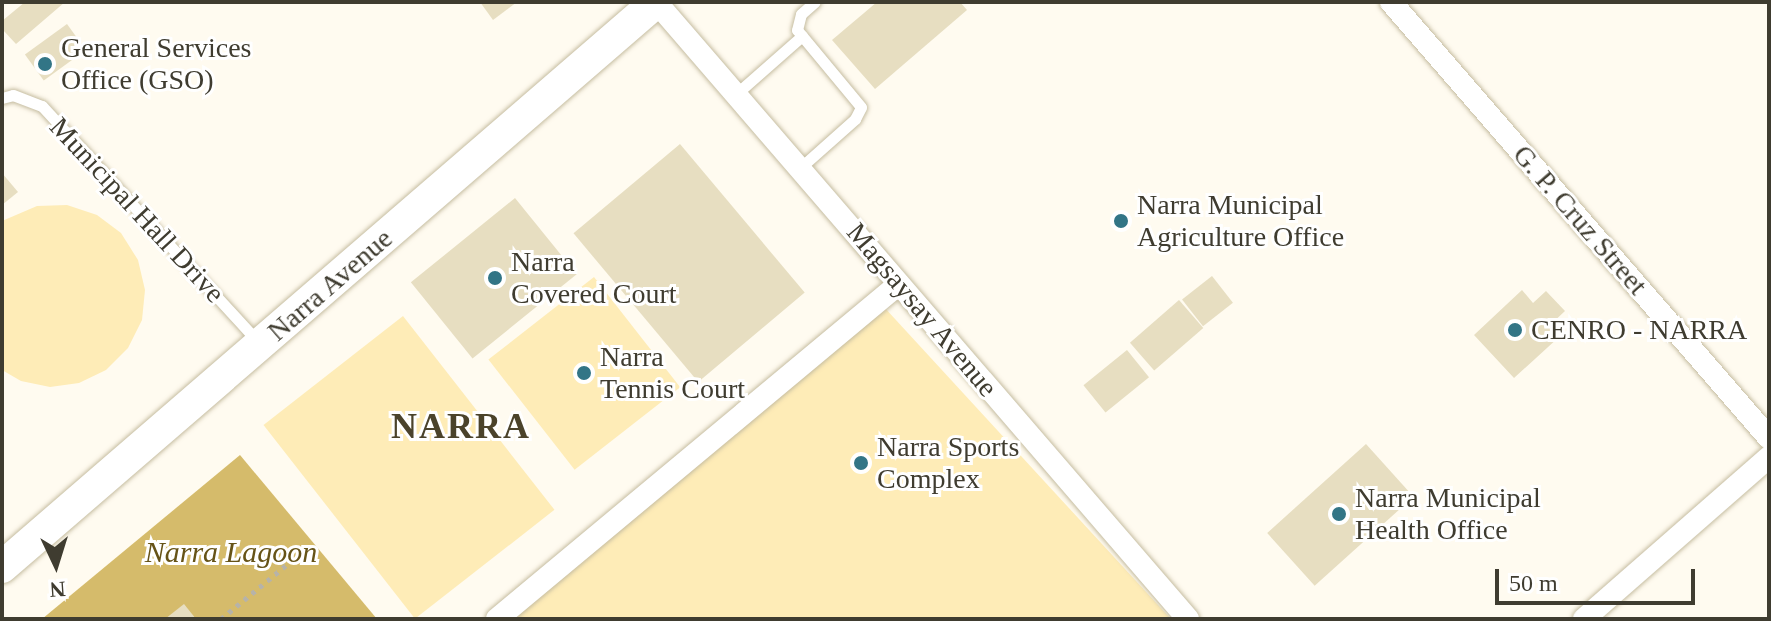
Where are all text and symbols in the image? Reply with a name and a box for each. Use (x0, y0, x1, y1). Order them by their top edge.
place label: General Services Office (GSO) (61, 31, 251, 97)
marker: General Services Office (GSO) (36, 55, 54, 73)
street label: Municipal Hall Drive (43, 110, 231, 310)
street label: G. P. Cruz Street (1506, 138, 1654, 302)
place label: Narra Municipal Agriculture Office (1137, 188, 1344, 254)
marker: Narra Municipal Agriculture Office (1112, 212, 1130, 230)
street label: Magsaysay Avenue (839, 216, 1005, 404)
street label: Narra Avenue (260, 221, 400, 349)
place label: Narra Covered Court (511, 245, 677, 311)
marker: Narra Covered Court (486, 269, 504, 287)
place label: CENRO - NARRA (1531, 313, 1747, 347)
marker: CENRO - NARRA (1506, 321, 1524, 339)
place label: Narra Tennis Court (600, 340, 745, 406)
marker: Narra Tennis Court (575, 364, 593, 382)
district label: NARRA (391, 405, 531, 449)
place label: Narra Sports Complex (877, 430, 1019, 496)
marker: Narra Sports Complex (852, 454, 870, 472)
place label: Narra Municipal Health Office (1355, 481, 1541, 547)
marker: Narra Municipal Health Office (1330, 505, 1348, 523)
north arrow (16, 525, 96, 605)
water label: Narra Lagoon (145, 534, 317, 570)
scale bar (1499, 553, 1699, 603)
text: 50 m (1509, 570, 1558, 596)
text: N (49, 576, 67, 602)

